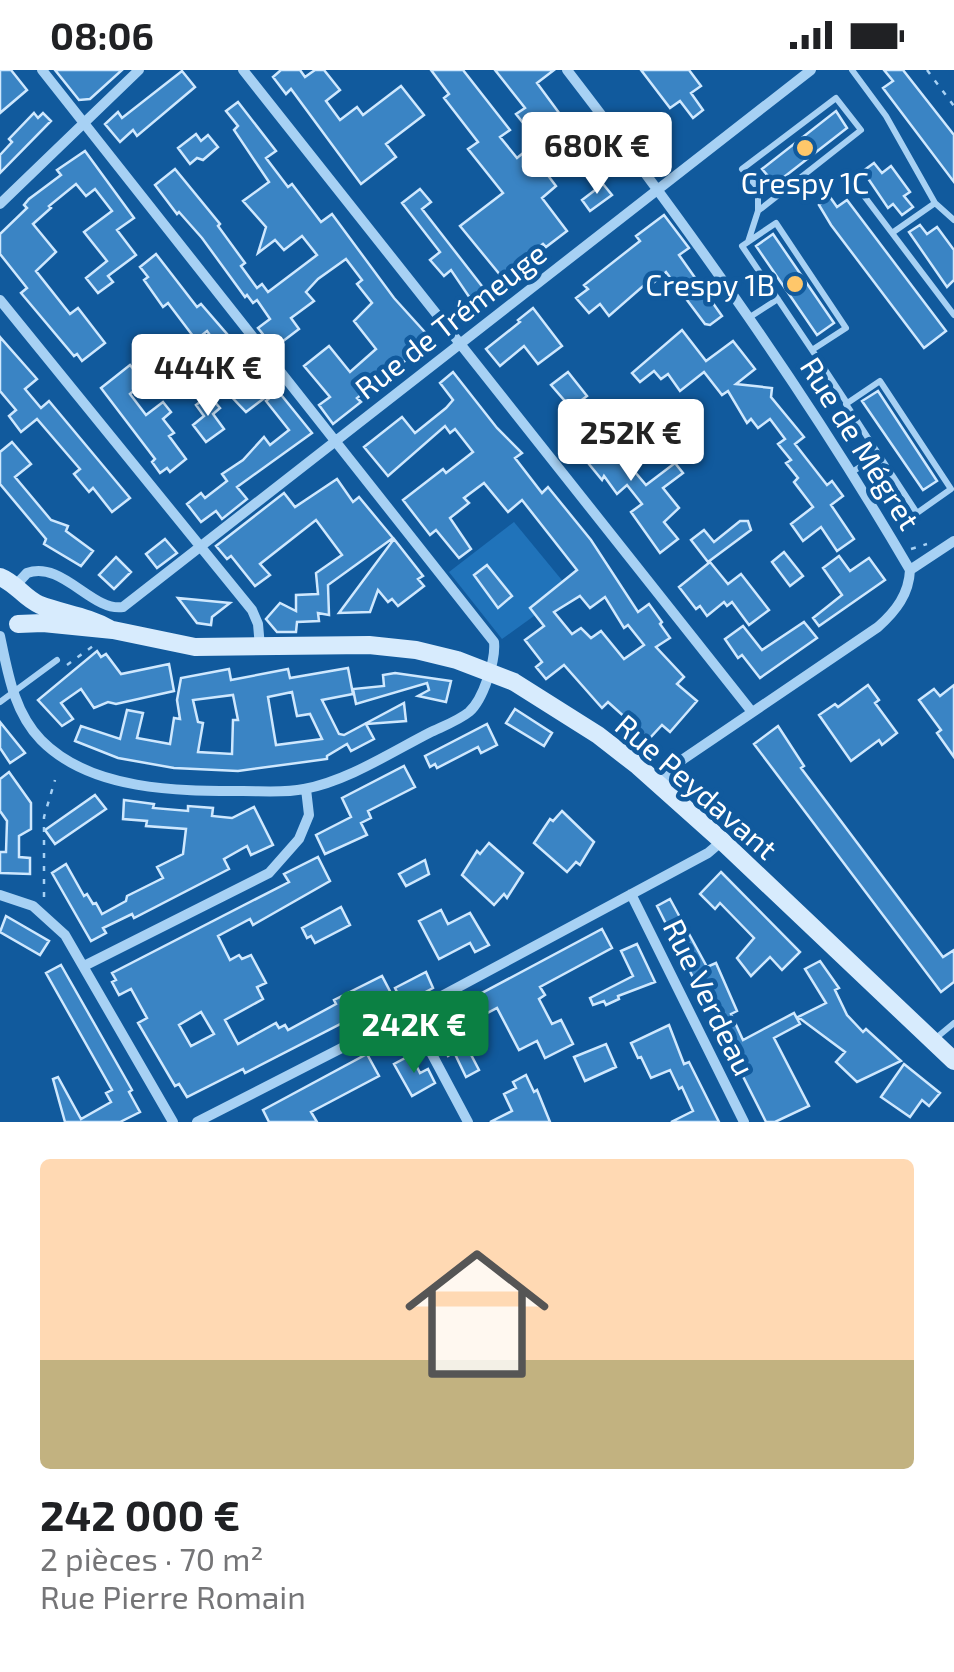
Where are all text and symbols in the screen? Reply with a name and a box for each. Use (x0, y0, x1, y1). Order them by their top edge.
text: 08:06 (50, 12, 154, 58)
pin: 680K € (516, 112, 678, 197)
text: 680K € (544, 125, 650, 163)
marker: Crespy 1C (794, 137, 816, 159)
place label: Crespy 1C (741, 164, 869, 200)
street label: Rue de Trémeuge (347, 234, 553, 406)
place label: Crespy 1B (645, 266, 775, 302)
marker: Crespy 1B (784, 273, 806, 295)
pin: 444K € (127, 334, 289, 419)
text: 444K € (154, 347, 262, 385)
street label: Rue de Mégret (794, 350, 928, 536)
pin: 252K € (550, 399, 712, 484)
text: 252K € (580, 412, 682, 450)
street label: Rue Peydavant (609, 706, 785, 866)
street label: Rue Verdeau (657, 913, 763, 1081)
pin: 242K € (333, 991, 495, 1076)
text: 242K € (362, 1004, 467, 1042)
icon: home (387, 1224, 567, 1404)
text: 242 000 € (40, 1489, 240, 1539)
text: 2 pièces · 70 m² (40, 1539, 264, 1577)
text: Rue Pierre Romain (40, 1577, 306, 1615)

